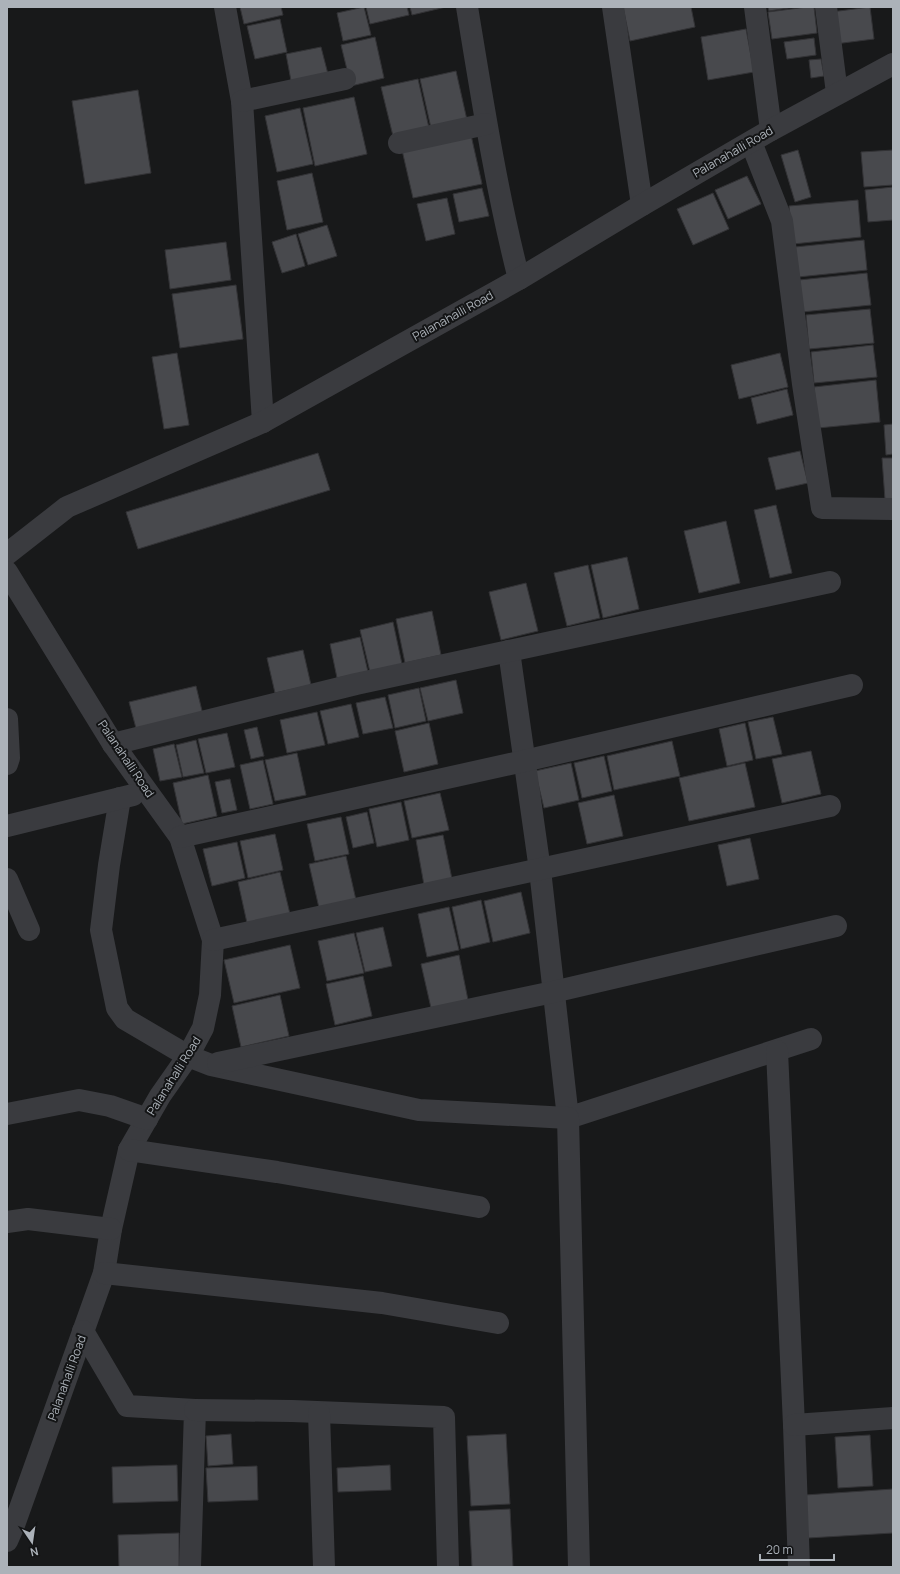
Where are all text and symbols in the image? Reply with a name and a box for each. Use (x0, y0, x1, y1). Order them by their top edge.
street label: Palanahalli Road (690, 122, 776, 181)
street label: Palanahalli Road (409, 286, 496, 345)
street label: Palanahalli Road (94, 717, 159, 801)
street label: Palanahalli Road (143, 1033, 205, 1118)
street label: Palanahalli Road (43, 1333, 90, 1423)
north arrow (12, 1522, 52, 1562)
scale bar (760, 1536, 834, 1562)
text: 20 m (766, 1541, 793, 1558)
text: N (29, 1544, 40, 1560)

